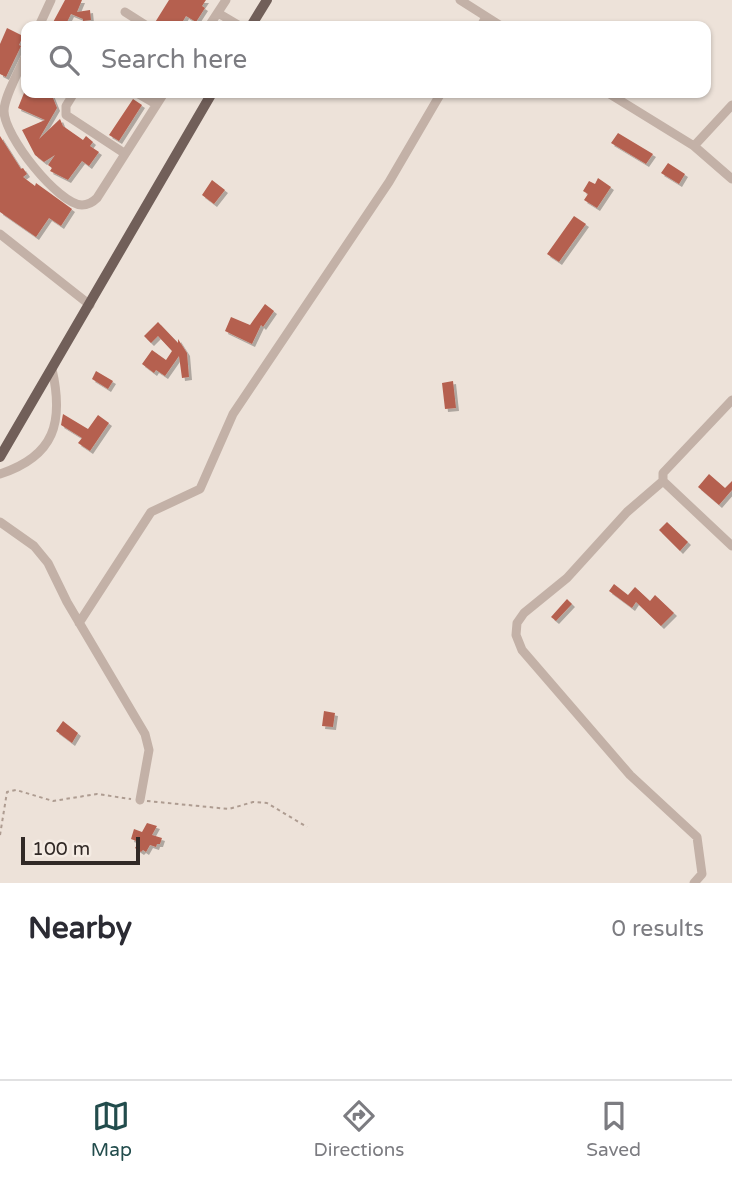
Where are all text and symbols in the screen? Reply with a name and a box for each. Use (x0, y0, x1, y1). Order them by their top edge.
search box (21, 21, 711, 98)
icon: search (45, 41, 83, 79)
text: Search here (101, 44, 247, 75)
scale bar (21, 834, 140, 866)
text: 100 m (32, 838, 90, 860)
text: Nearby (28, 910, 132, 947)
text: 0 results (611, 915, 704, 943)
tab: Map (91, 1097, 132, 1161)
tab: Directions (314, 1097, 405, 1161)
tab: Saved (586, 1097, 641, 1161)

